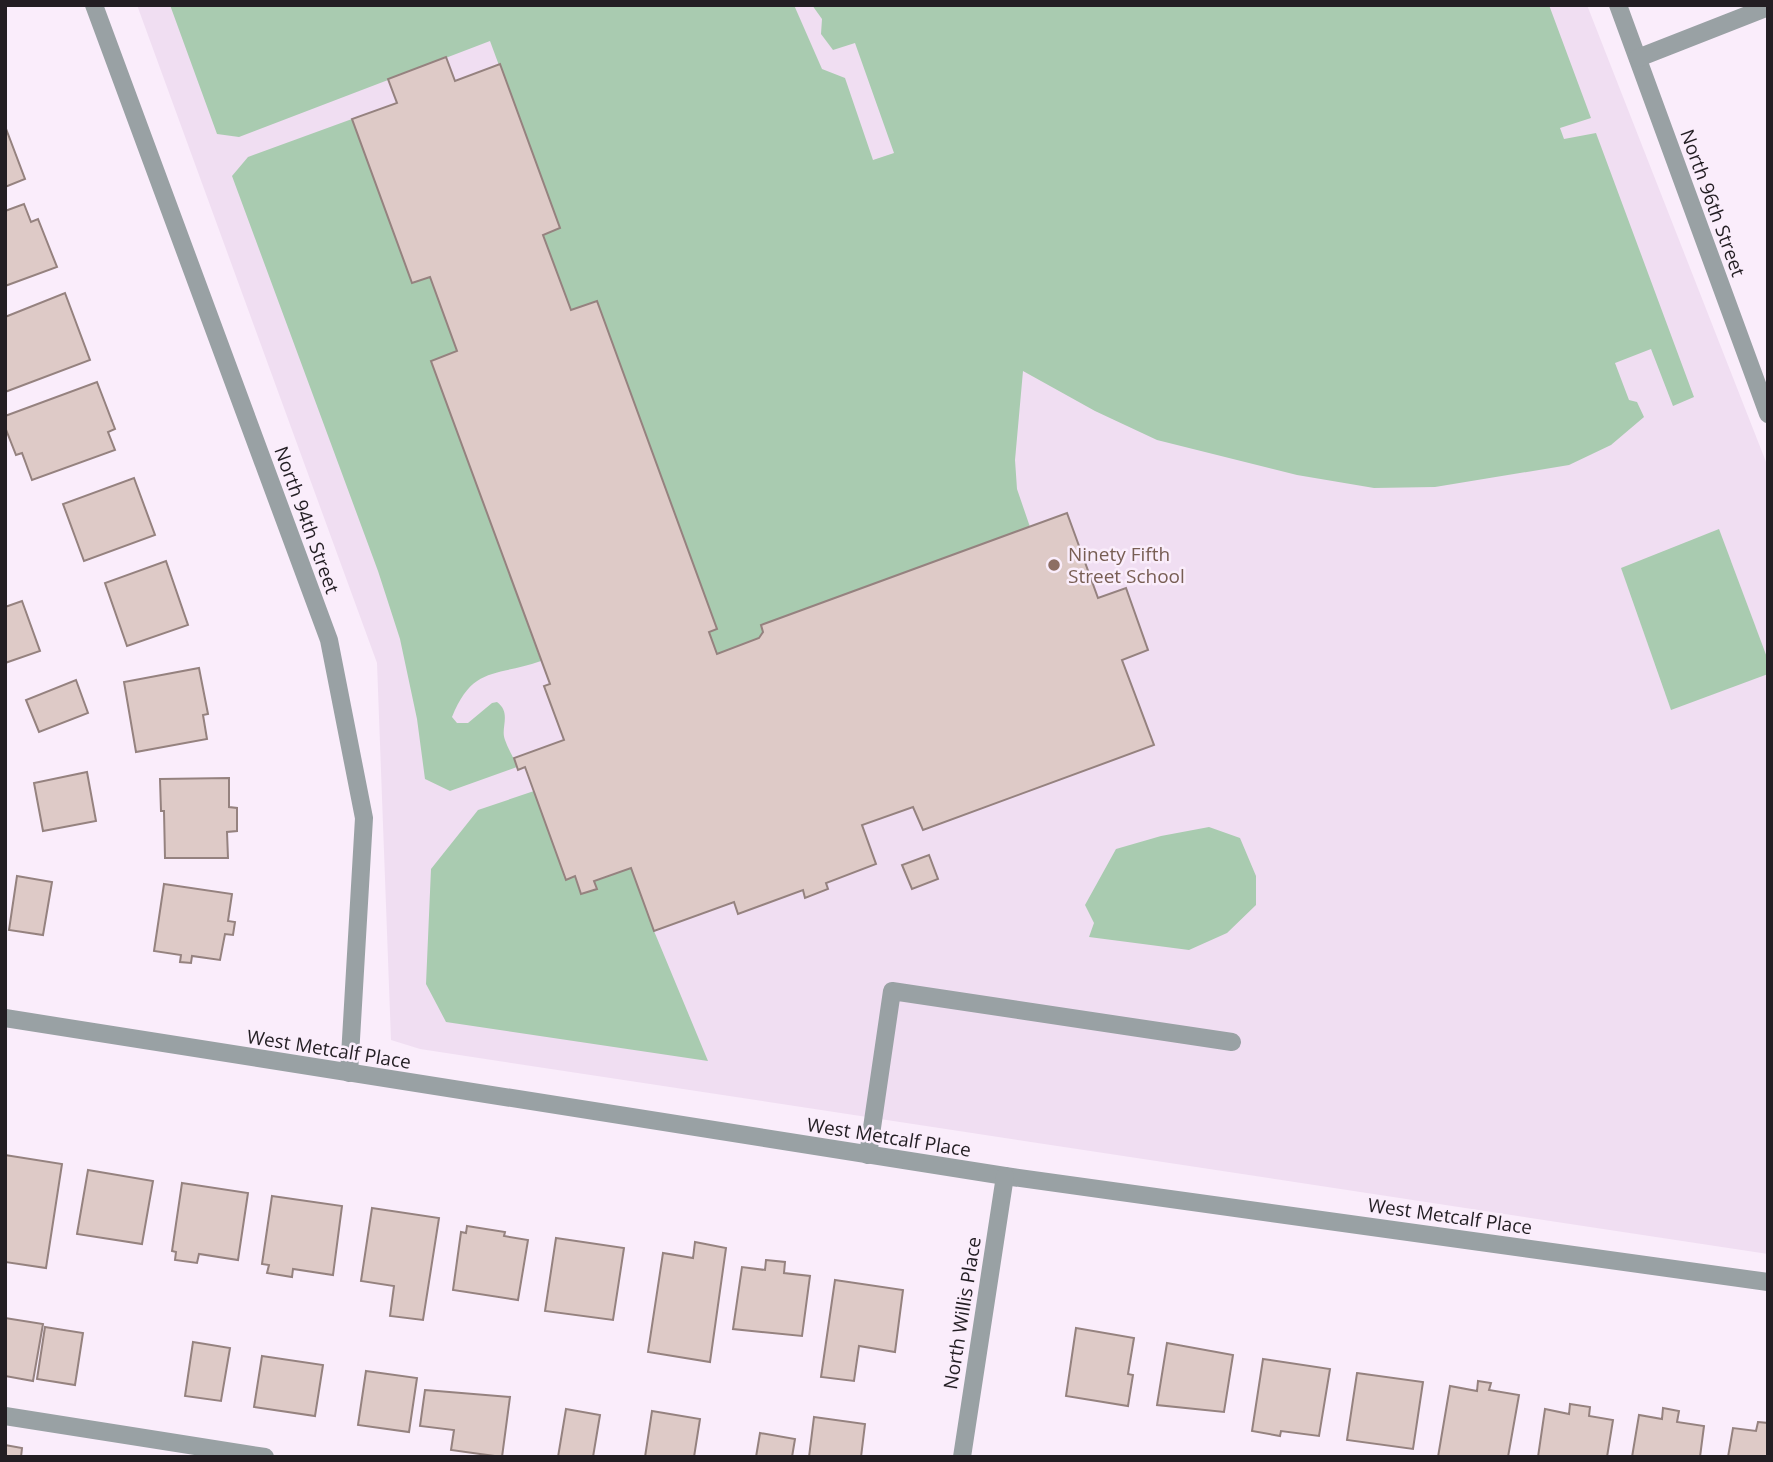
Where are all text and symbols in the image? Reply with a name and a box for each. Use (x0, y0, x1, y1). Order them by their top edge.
street label: North 96th Street (1674, 126, 1752, 280)
street label: North 94th Street (268, 443, 346, 597)
place label: Ninety Fifth Street School (1068, 541, 1185, 589)
marker: Ninety Fifth Street School (1046, 557, 1062, 573)
street label: West Metcalf Place (245, 1023, 413, 1075)
street label: West Metcalf Place (805, 1111, 973, 1163)
street label: West Metcalf Place (1366, 1192, 1534, 1240)
street label: North Willis Place (937, 1235, 987, 1391)

